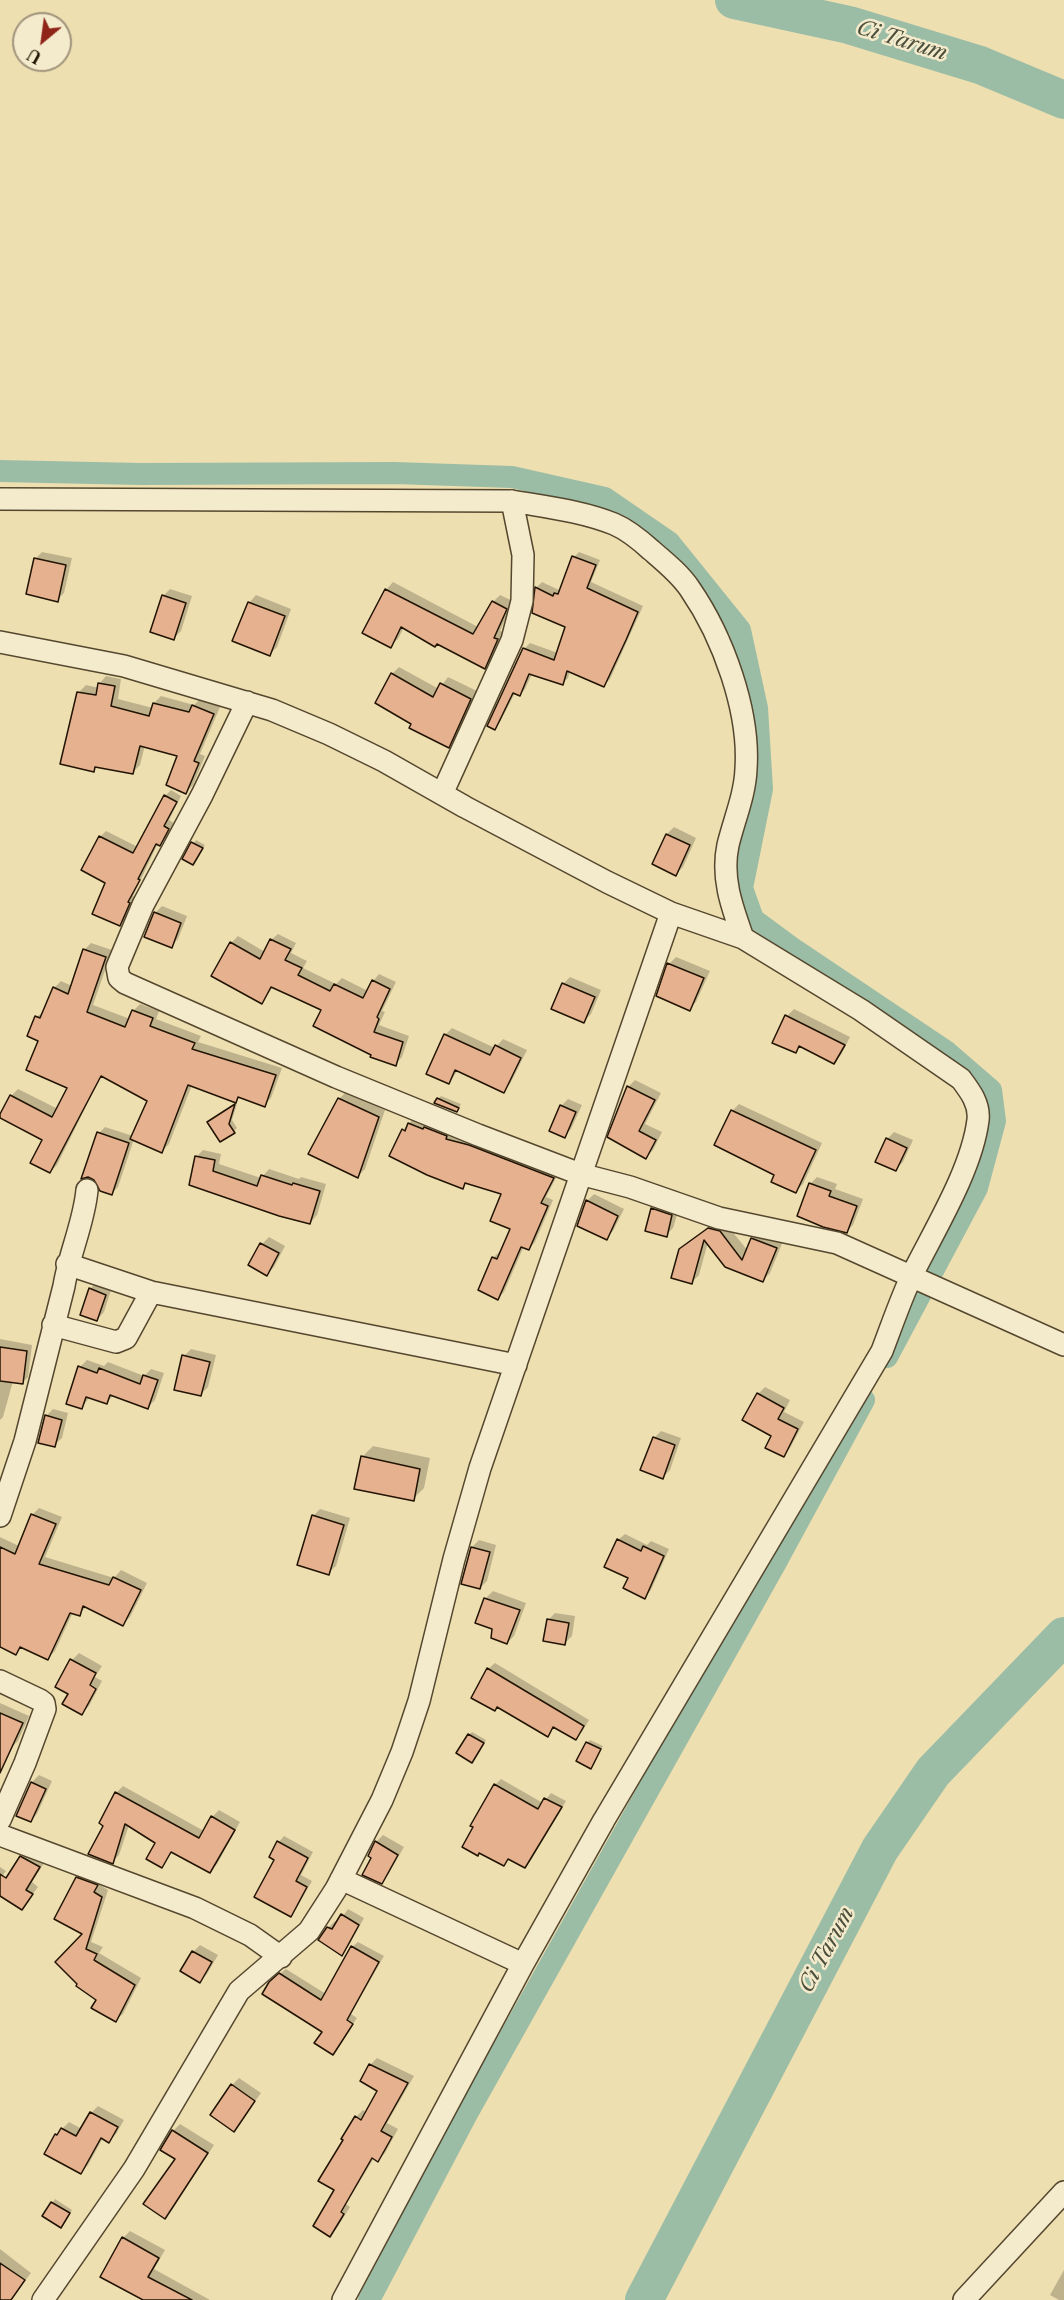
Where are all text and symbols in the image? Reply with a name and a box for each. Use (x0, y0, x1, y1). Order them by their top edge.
north arrow (12, 12, 72, 72)
water label: Ci Tarum (854, 15, 950, 67)
text: U (24, 44, 45, 68)
water label: Ci Tarum (794, 1903, 860, 1997)

